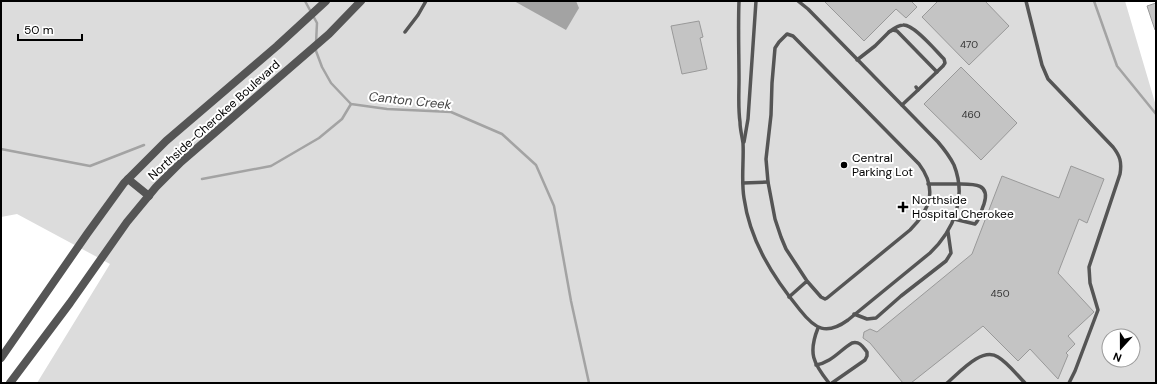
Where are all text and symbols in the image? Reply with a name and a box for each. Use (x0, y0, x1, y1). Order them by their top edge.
scale bar (18, 16, 82, 42)
text: 50 m (24, 22, 53, 38)
house number: 470 (960, 38, 978, 51)
street label: Northside-Cherokee Boulevard (145, 56, 283, 184)
water label: Canton Creek (368, 88, 453, 113)
house number: 460 (961, 108, 981, 121)
place label: Central Parking Lot (852, 150, 913, 180)
marker: Central Parking Lot (839, 160, 849, 170)
place label: Northside Hospital Cherokee (912, 192, 1014, 222)
marker: Northside Hospital Cherokee (897, 201, 909, 213)
house number: 450 (990, 287, 1010, 300)
north arrow (1101, 328, 1141, 368)
text: N (1111, 349, 1124, 365)

